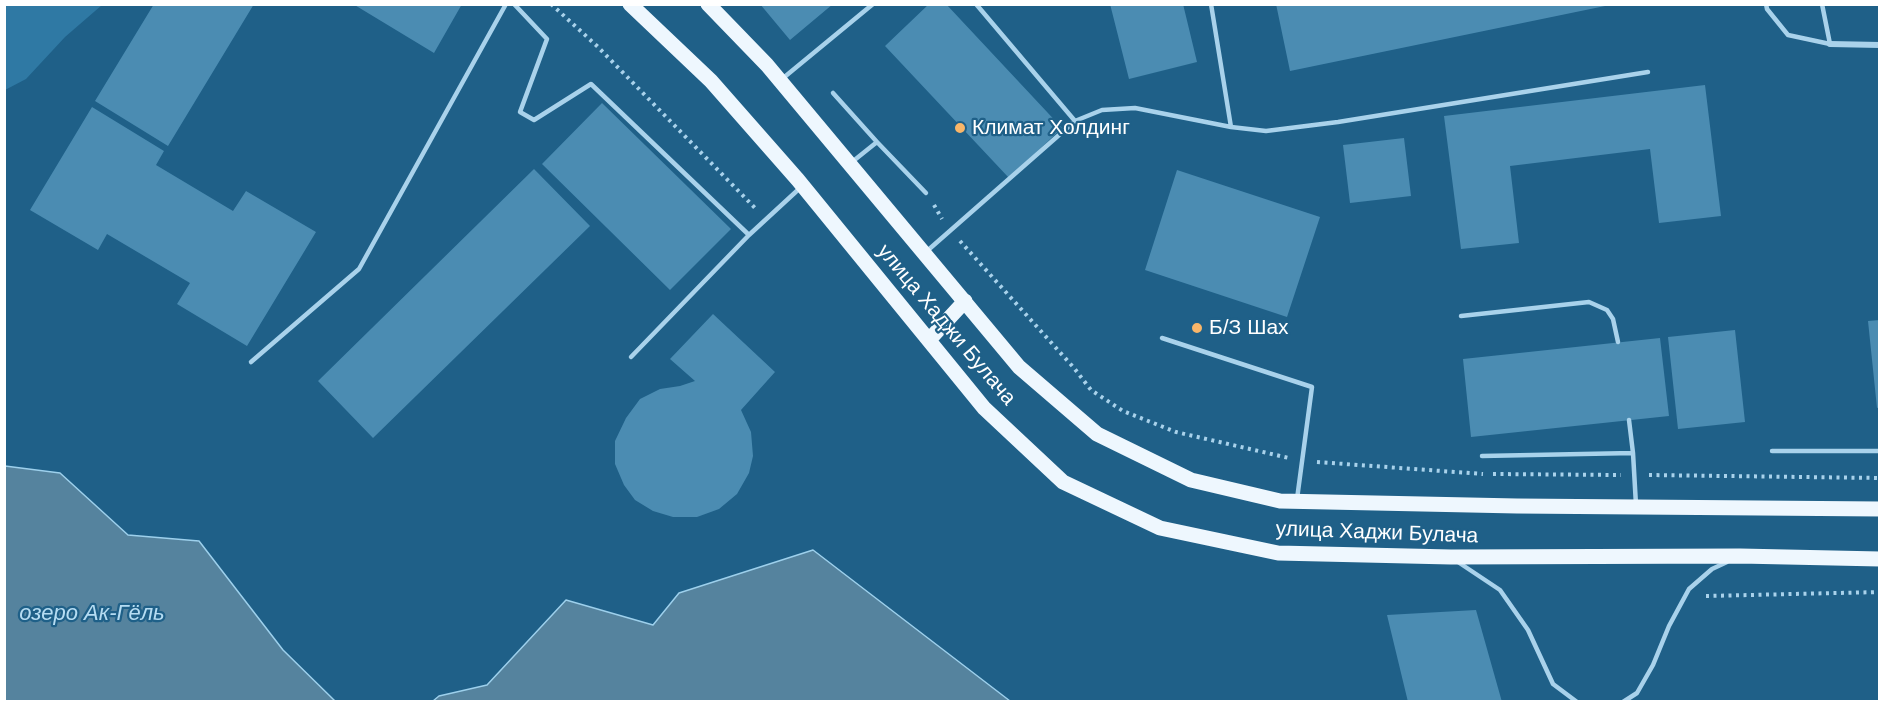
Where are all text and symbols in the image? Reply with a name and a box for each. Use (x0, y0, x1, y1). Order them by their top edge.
place label: Климат Холдинг (972, 115, 1130, 141)
marker: Климат Холдинг (953, 121, 967, 135)
street label: улица Хаджи Булача (871, 239, 1021, 411)
place label: Б/З Шах (1209, 315, 1289, 341)
marker: Б/З Шах (1190, 321, 1204, 335)
street label: улица Хаджи Булача (1275, 517, 1479, 549)
water label: озеро Ак-Гёль (19, 601, 165, 627)

